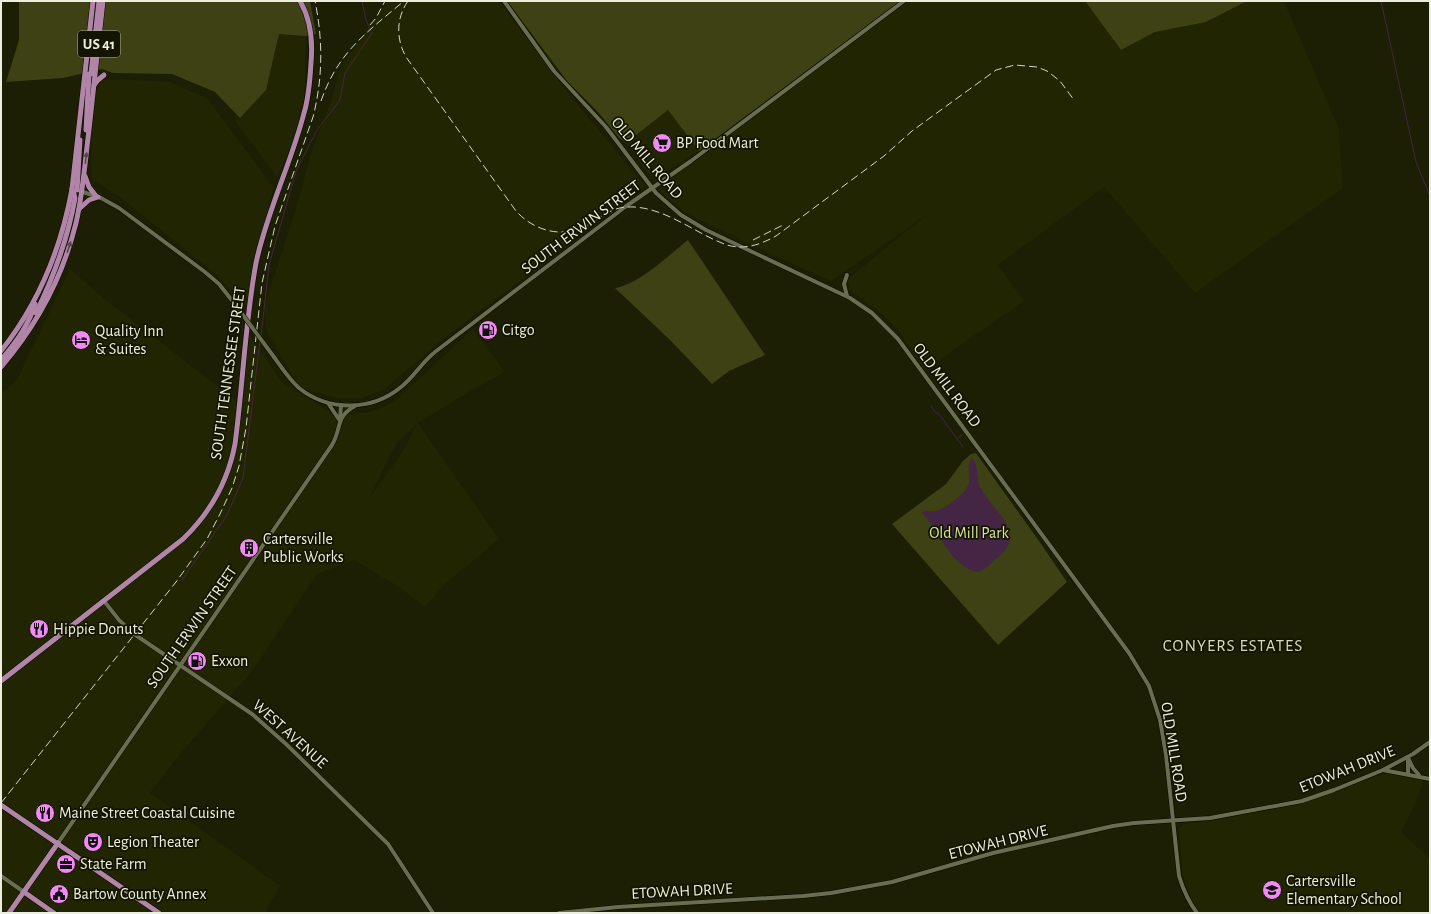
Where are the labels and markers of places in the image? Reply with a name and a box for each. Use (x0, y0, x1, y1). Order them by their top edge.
supermarket icon: BP Food Mart (651, 132, 673, 154)
place label: BP Food Mart (676, 135, 759, 151)
fuel station icon: Citgo (477, 319, 499, 341)
place label: Citgo (502, 322, 535, 338)
place label: Quality Inn & Suites (95, 323, 164, 357)
hotel icon: Quality Inn & Suites (70, 329, 92, 351)
place label: Cartersville Public Works (263, 531, 344, 565)
building icon: Cartersville Public Works (238, 537, 260, 559)
restaurant icon: Hippie Donuts (28, 618, 50, 640)
place label: Hippie Donuts (53, 621, 144, 637)
fuel station icon: Exxon (186, 650, 208, 672)
place label: Exxon (211, 653, 248, 669)
restaurant icon: Maine Street Coastal Cuisine (34, 802, 56, 824)
place label: Maine Street Coastal Cuisine (59, 805, 235, 821)
theatre icon: Legion Theater (82, 831, 104, 853)
place label: Legion Theater (107, 834, 200, 850)
office icon: State Farm (55, 853, 77, 875)
place label: State Farm (80, 856, 147, 872)
place label: Cartersville Elementary School (1286, 873, 1402, 908)
school or university icon: Cartersville Elementary School (1261, 879, 1283, 901)
public building icon: Bartow County Annex (48, 883, 70, 905)
place label: Bartow County Annex (73, 886, 206, 903)

